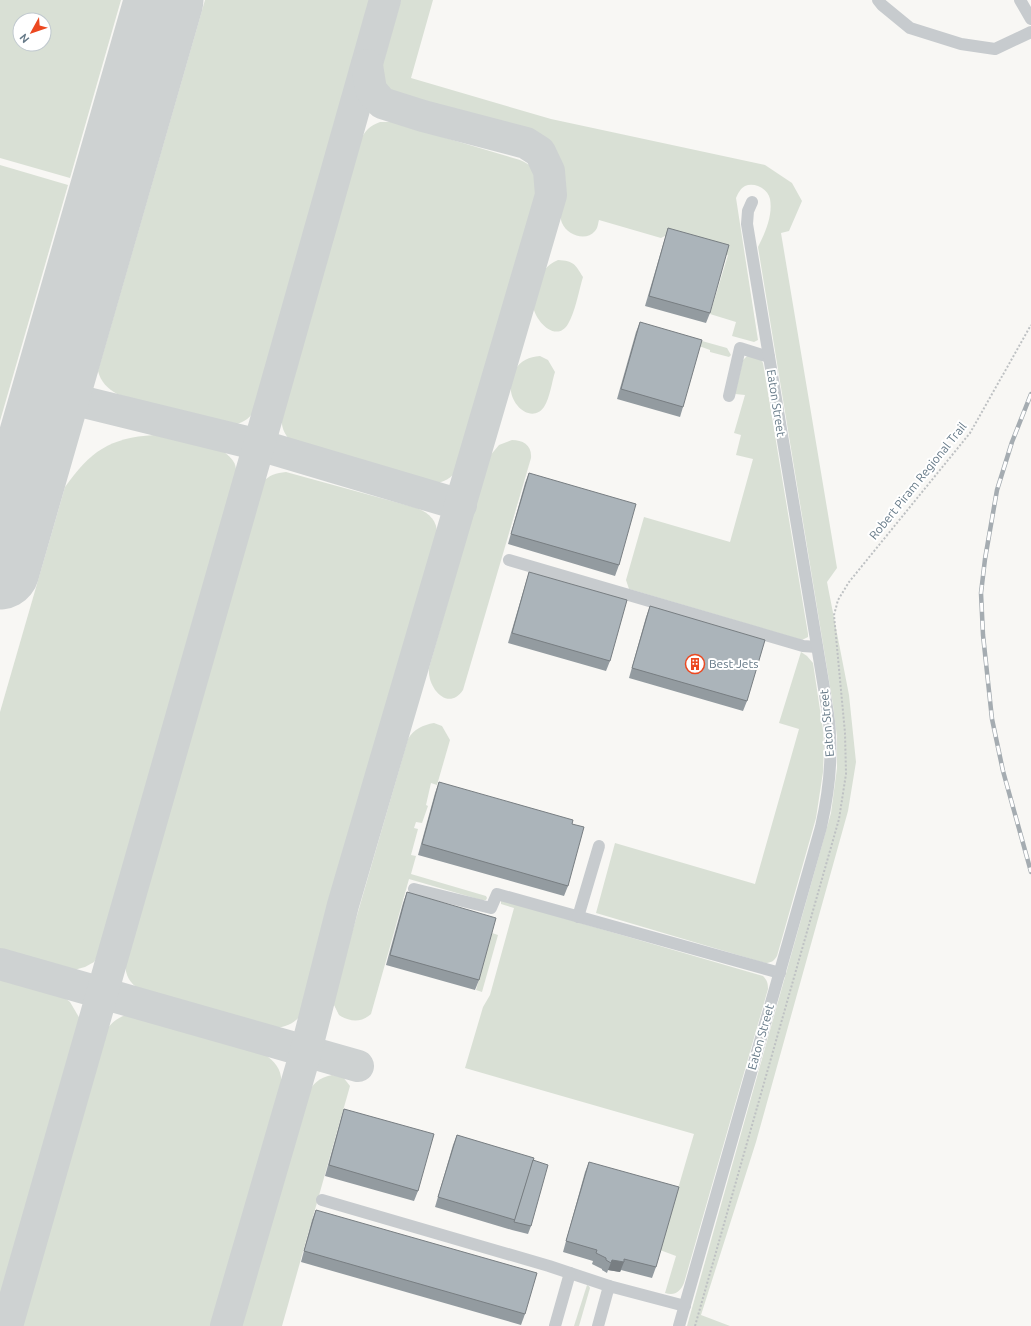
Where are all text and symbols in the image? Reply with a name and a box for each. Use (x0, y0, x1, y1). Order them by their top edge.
north arrow (12, 12, 52, 52)
text: N (17, 31, 32, 45)
street label: Eaton Street (765, 368, 788, 438)
street label: Robert Piram Regional Trail (866, 420, 969, 542)
building icon: Best Jets (684, 653, 706, 675)
place label: Best Jets (709, 657, 758, 670)
street label: Eaton Street (817, 688, 836, 757)
street label: Eaton Street (745, 1002, 776, 1071)

